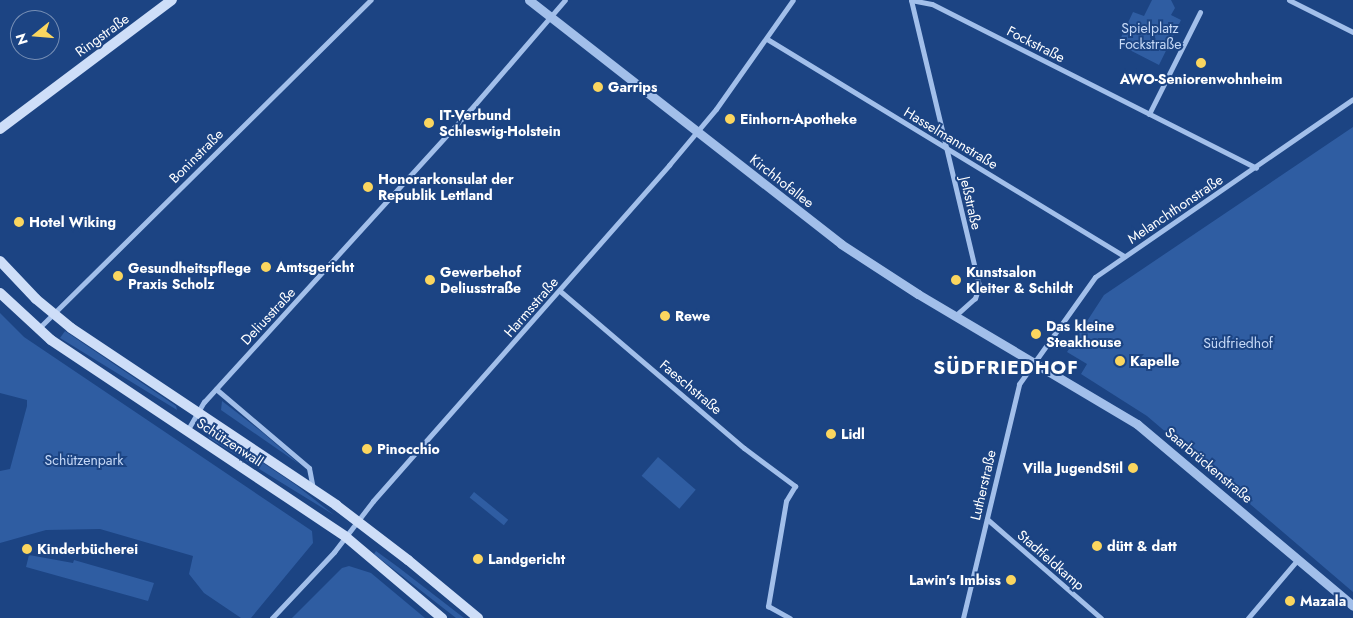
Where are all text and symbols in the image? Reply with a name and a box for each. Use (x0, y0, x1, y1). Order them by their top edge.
north arrow (10, 10, 60, 60)
street label: Ringstraße (72, 10, 132, 60)
park label: Spielplatz Fockstraße (1119, 20, 1181, 52)
street label: Fockstraße (1004, 22, 1068, 66)
text: N (10, 31, 33, 47)
marker: AWO-Seniorenwohnheim (1195, 57, 1207, 69)
place label: AWO-Seniorenwohnheim (1120, 71, 1282, 87)
place label: Garrips (608, 79, 657, 95)
marker: Garrips (592, 81, 604, 93)
street label: Hasselmannstraße (901, 103, 1001, 173)
place label: IT-Verbund Schleswig-Holstein (439, 107, 561, 140)
place label: Einhorn-Apotheke (740, 111, 857, 127)
marker: Einhorn-Apotheke (724, 113, 736, 125)
marker: IT-Verbund Schleswig-Holstein (423, 117, 435, 129)
street label: Boninstraße (166, 126, 226, 186)
street label: Kirchhofallee (747, 151, 817, 211)
place label: Honorarkonsulat der Republik Lettland (378, 171, 514, 203)
street label: Melanchthonstraße (1124, 171, 1226, 247)
street label: Jeßstraße (957, 175, 985, 231)
marker: Honorarkonsulat der Republik Lettland (362, 181, 374, 193)
place label: Hotel Wiking (29, 214, 116, 230)
marker: Hotel Wiking (13, 216, 25, 228)
place label: Amtsgericht (276, 259, 354, 275)
place label: Gesundheitspflege Praxis Scholz (128, 260, 251, 292)
marker: Amtsgericht (260, 261, 272, 273)
place label: Gewerbehof Deliusstraße (440, 264, 521, 296)
place label: Kunstsalon Kleiter & Schildt (966, 264, 1073, 296)
marker: Gesundheitspflege Praxis Scholz (112, 270, 124, 282)
marker: Gewerbehof Deliusstraße (424, 274, 436, 286)
street label: Harmsstraße (500, 274, 562, 340)
marker: Kunstsalon Kleiter & Schildt (950, 274, 962, 286)
street label: Deliusstraße (237, 284, 299, 348)
place label: Rewe (675, 308, 710, 324)
marker: Rewe (659, 310, 671, 322)
place label: Das kleine Steakhouse (1046, 318, 1122, 351)
marker: Das kleine Steakhouse (1030, 328, 1042, 340)
park label: Südfriedhof (1203, 335, 1273, 351)
place label: Kapelle (1130, 353, 1180, 369)
marker: Kapelle (1114, 355, 1126, 367)
street label: Faeschstraße (657, 356, 725, 418)
district label: SÜDFRIEDHOF (932, 357, 1080, 379)
street label: Schützenwall (194, 414, 266, 470)
street label: Saarbrückenstraße (1162, 424, 1256, 506)
place label: Lidl (841, 426, 865, 442)
marker: Lidl (825, 428, 837, 440)
place label: Pinocchio (377, 441, 440, 457)
marker: Pinocchio (361, 443, 373, 455)
street label: Lutherstraße (967, 448, 999, 522)
park label: Schützenpark (45, 452, 123, 468)
place label: Villa JugendStil (1023, 460, 1123, 476)
marker: Villa JugendStil (1127, 462, 1139, 474)
street label: Stadtfeldkamp (1014, 526, 1088, 594)
place label: dütt & datt (1107, 538, 1177, 554)
marker: dütt & datt (1091, 540, 1103, 552)
place label: Kinderbücherei (37, 541, 138, 557)
marker: Kinderbücherei (21, 543, 33, 555)
place label: Landgericht (488, 551, 565, 567)
marker: Landgericht (472, 553, 484, 565)
place label: Lawin’s Imbiss (909, 572, 1001, 588)
marker: Lawin’s Imbiss (1005, 574, 1017, 586)
place label: Mazala (1300, 593, 1346, 609)
marker: Mazala (1284, 595, 1296, 607)

